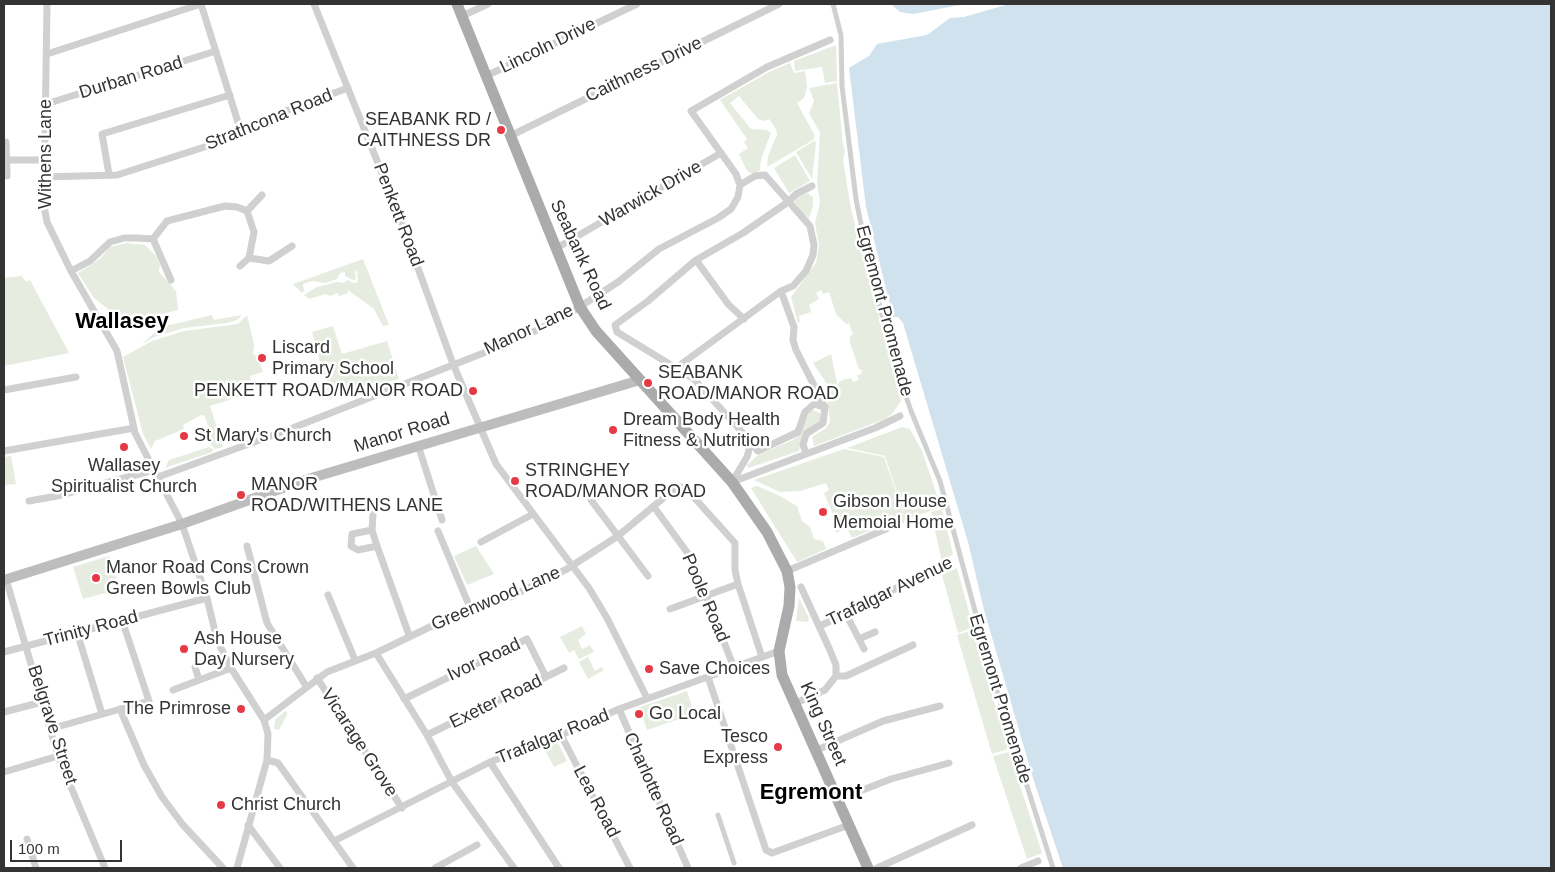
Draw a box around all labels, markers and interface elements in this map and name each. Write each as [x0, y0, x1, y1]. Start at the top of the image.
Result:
street label: Lincoln Drive [497, 13, 599, 79]
street label: Caithness Drive [582, 32, 706, 108]
street label: Durban Road [77, 52, 185, 104]
street label: Strathcona Road [202, 85, 336, 155]
street label: Withens Lane [35, 99, 57, 209]
place label: SEABANK RD / CAITHNESS DR [357, 109, 491, 152]
marker: SEABANK RD / CAITHNESS DR [495, 124, 507, 136]
street label: Warwick Drive [596, 156, 706, 232]
street label: Penkett Road [368, 160, 428, 270]
street label: Seabank Road [545, 196, 615, 314]
street label: Egremont Promenade [851, 223, 917, 399]
street label: Manor Lane [481, 300, 577, 360]
district label: Wallasey [75, 309, 169, 335]
place label: Liscard Primary School [272, 337, 394, 379]
marker: Liscard Primary School [256, 352, 268, 364]
place label: SEABANK ROAD/MANOR ROAD [658, 362, 839, 404]
marker: SEABANK ROAD/MANOR ROAD [642, 377, 654, 389]
place label: PENKETT ROAD/MANOR ROAD [194, 380, 463, 402]
marker: PENKETT ROAD/MANOR ROAD [467, 385, 479, 397]
street label: Manor Road [351, 408, 453, 458]
place label: Dream Body Health Fitness & Nutrition [623, 409, 780, 452]
marker: Dream Body Health Fitness & Nutrition [607, 424, 619, 436]
place label: St Mary's Church [194, 425, 331, 447]
marker: St Mary's Church [178, 430, 190, 442]
marker: Wallasey Spiritualist Church [118, 441, 130, 453]
place label: Wallasey Spiritualist Church [51, 455, 197, 498]
place label: STRINGHEY ROAD/MANOR ROAD [525, 460, 706, 502]
place label: MANOR ROAD/WITHENS LANE [251, 474, 443, 516]
marker: STRINGHEY ROAD/MANOR ROAD [509, 475, 521, 487]
marker: MANOR ROAD/WITHENS LANE [235, 489, 247, 501]
place label: Gibson House Memoial Home [833, 491, 954, 534]
marker: Gibson House Memoial Home [817, 506, 829, 518]
street label: Poole Road [677, 550, 733, 646]
street label: Trafalgar Avenue [824, 552, 956, 632]
place label: Manor Road Cons Crown Green Bowls Club [106, 557, 309, 600]
street label: Greenwood Lane [428, 562, 564, 636]
marker: Manor Road Cons Crown Green Bowls Club [90, 572, 102, 584]
street label: Trinity Road [42, 606, 140, 652]
street label: Egremont Promenade [964, 612, 1036, 786]
place label: Ash House Day Nursery [194, 628, 294, 670]
street label: Ivor Road [444, 634, 524, 686]
marker: Ash House Day Nursery [178, 643, 190, 655]
place label: Save Choices [659, 658, 770, 680]
street label: Belgrave Street [23, 663, 81, 787]
marker: Save Choices [643, 663, 655, 675]
street label: Exeter Road [446, 670, 546, 734]
street label: King Street [795, 679, 851, 769]
street label: Vicarage Grove [316, 685, 402, 801]
place label: The Primrose [123, 698, 231, 720]
marker: The Primrose [235, 703, 247, 715]
place label: Go Local [649, 703, 721, 725]
street label: Trafalgar Road [494, 705, 612, 769]
marker: Go Local [633, 708, 645, 720]
place label: Tesco Express [703, 726, 768, 769]
street label: Charlotte Road [619, 729, 687, 849]
marker: Tesco Express [772, 741, 784, 753]
street label: Lea Road [568, 762, 624, 842]
district label: Egremont [760, 780, 862, 806]
place label: Christ Church [231, 794, 341, 816]
marker: Christ Church [215, 799, 227, 811]
scale bar [12, 830, 125, 862]
text: 100 m [18, 840, 60, 857]

